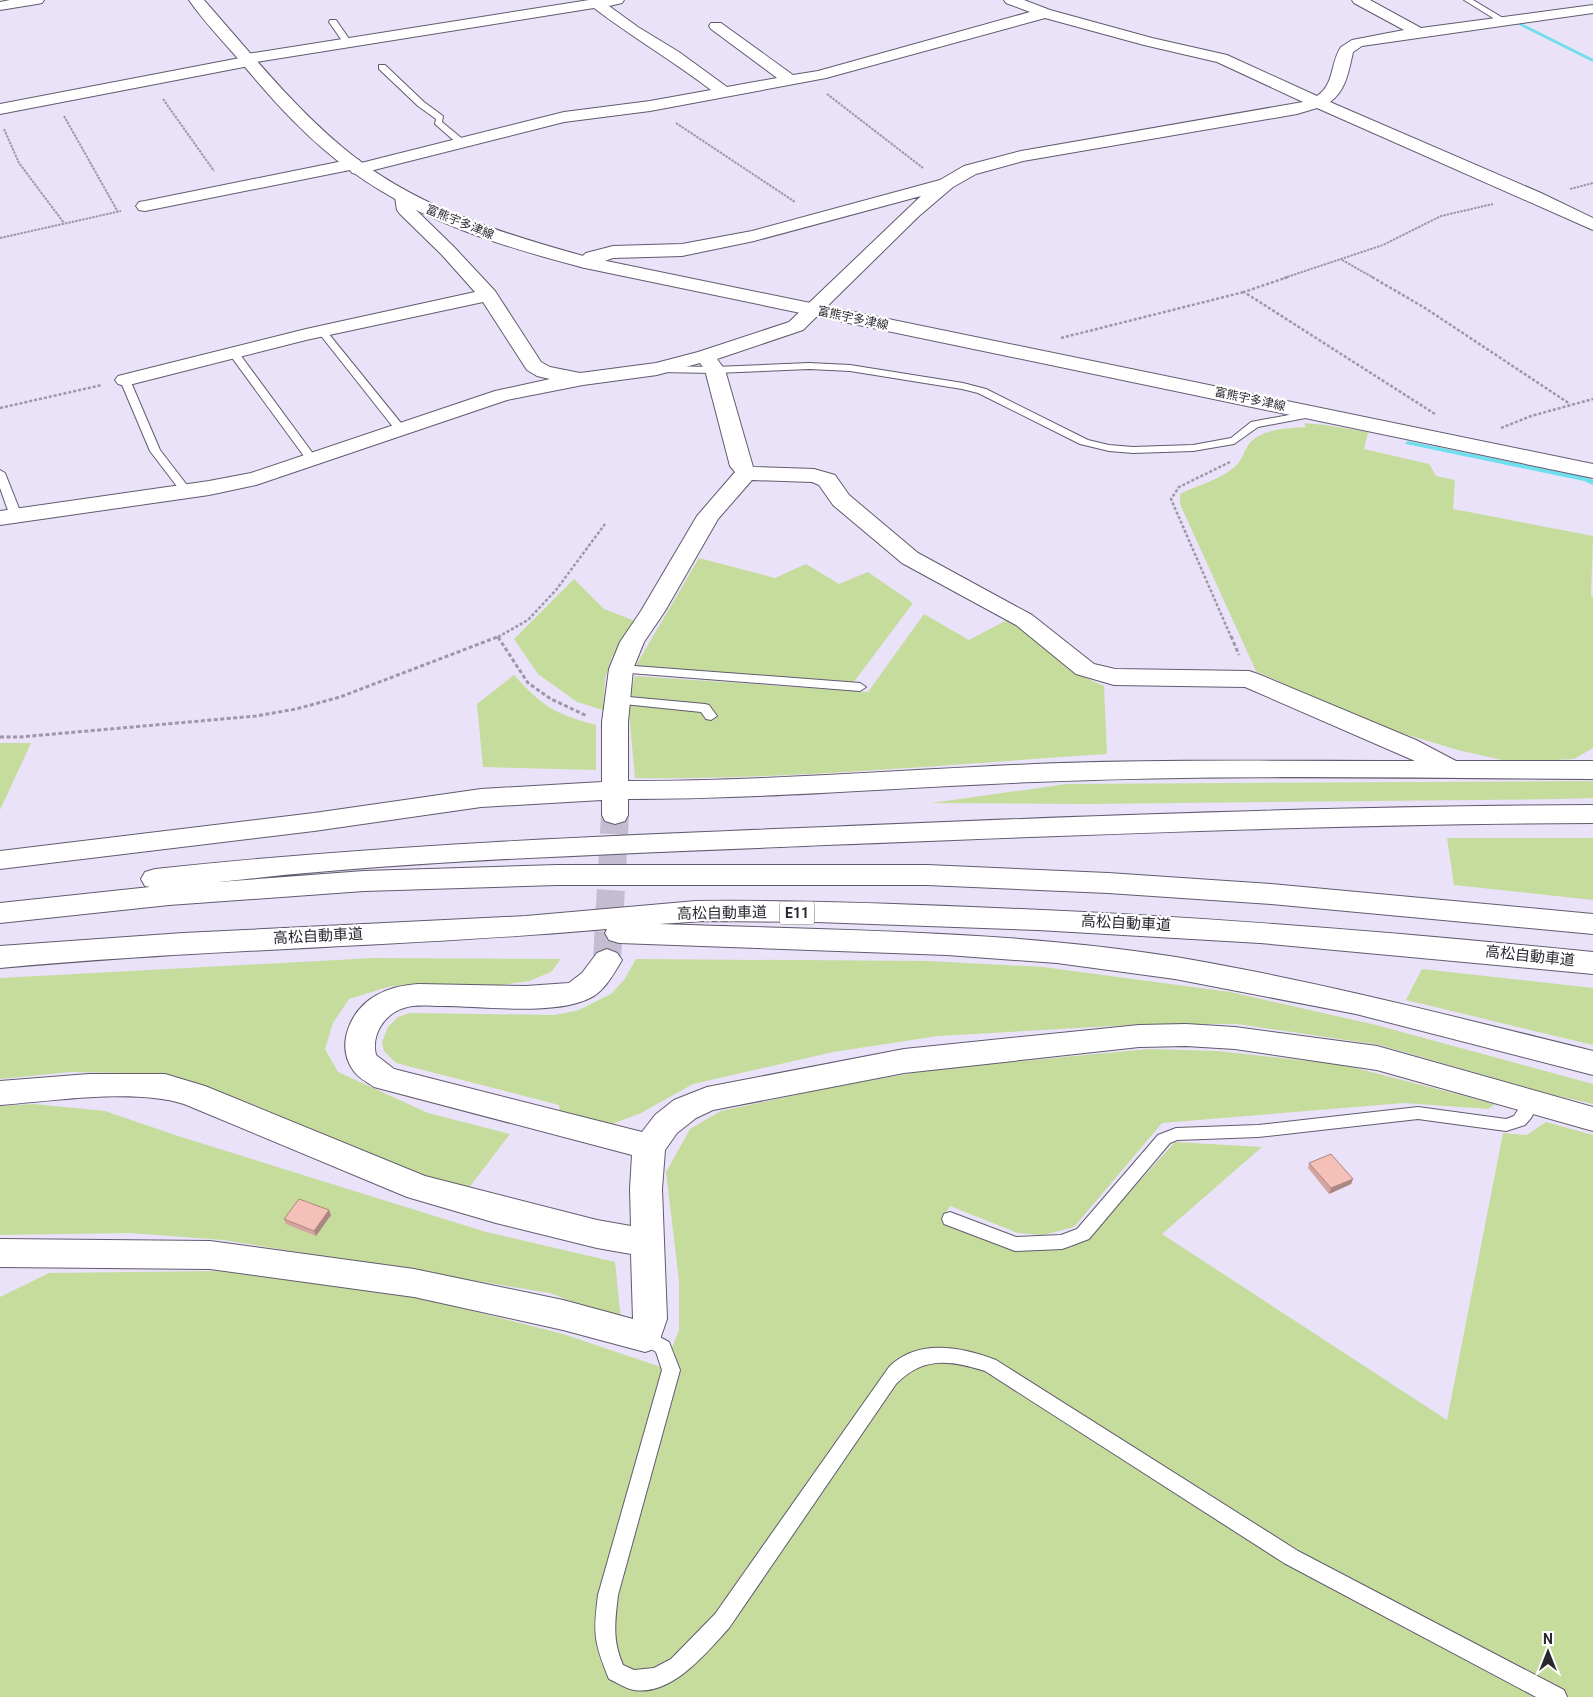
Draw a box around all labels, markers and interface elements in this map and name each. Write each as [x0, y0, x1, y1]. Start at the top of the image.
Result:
street label: 富熊宇多津線 [424, 202, 496, 242]
street label: 富熊宇多津線 [816, 304, 890, 332]
street label: 富熊宇多津線 [1213, 385, 1287, 413]
road number: E11 [780, 901, 814, 924]
street label: 高松自動車道 [677, 903, 767, 923]
street label: 高松自動車道 [1081, 912, 1171, 934]
street label: 高松自動車道 [273, 925, 363, 947]
street label: 高松自動車道 [1484, 942, 1576, 970]
north arrow [1523, 1627, 1573, 1677]
text: N [1543, 1631, 1553, 1647]

